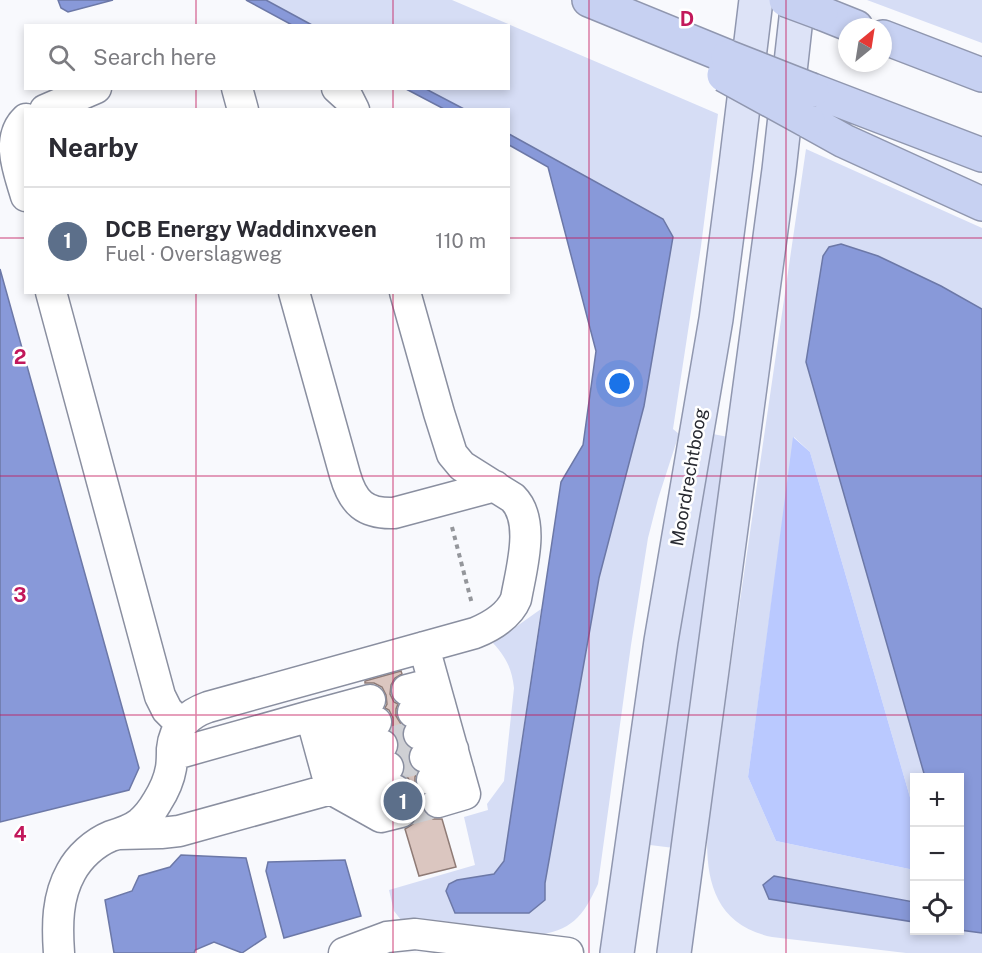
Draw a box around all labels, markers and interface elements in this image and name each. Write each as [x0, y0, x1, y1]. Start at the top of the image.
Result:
text: D [680, 7, 694, 31]
north arrow [838, 18, 892, 72]
search box [24, 24, 510, 90]
icon: search [45, 41, 78, 74]
text: Search here [93, 44, 217, 70]
text: Nearby [48, 132, 138, 163]
text: DCB Energy Waddinxveen [105, 216, 377, 242]
text: 1 [63, 229, 72, 253]
text: 110 m [435, 229, 486, 253]
text: Fuel · Overslagweg [105, 242, 282, 266]
text: 2 [14, 345, 26, 369]
your location [605, 369, 634, 398]
street label: Moordrechtboog [666, 406, 711, 548]
text: 3 [13, 583, 27, 607]
map controls [910, 773, 964, 935]
button: + [910, 773, 964, 827]
pin: 1 [384, 778, 422, 824]
text: 4 [13, 822, 27, 846]
button: − [910, 827, 964, 881]
button: locate [910, 881, 964, 935]

